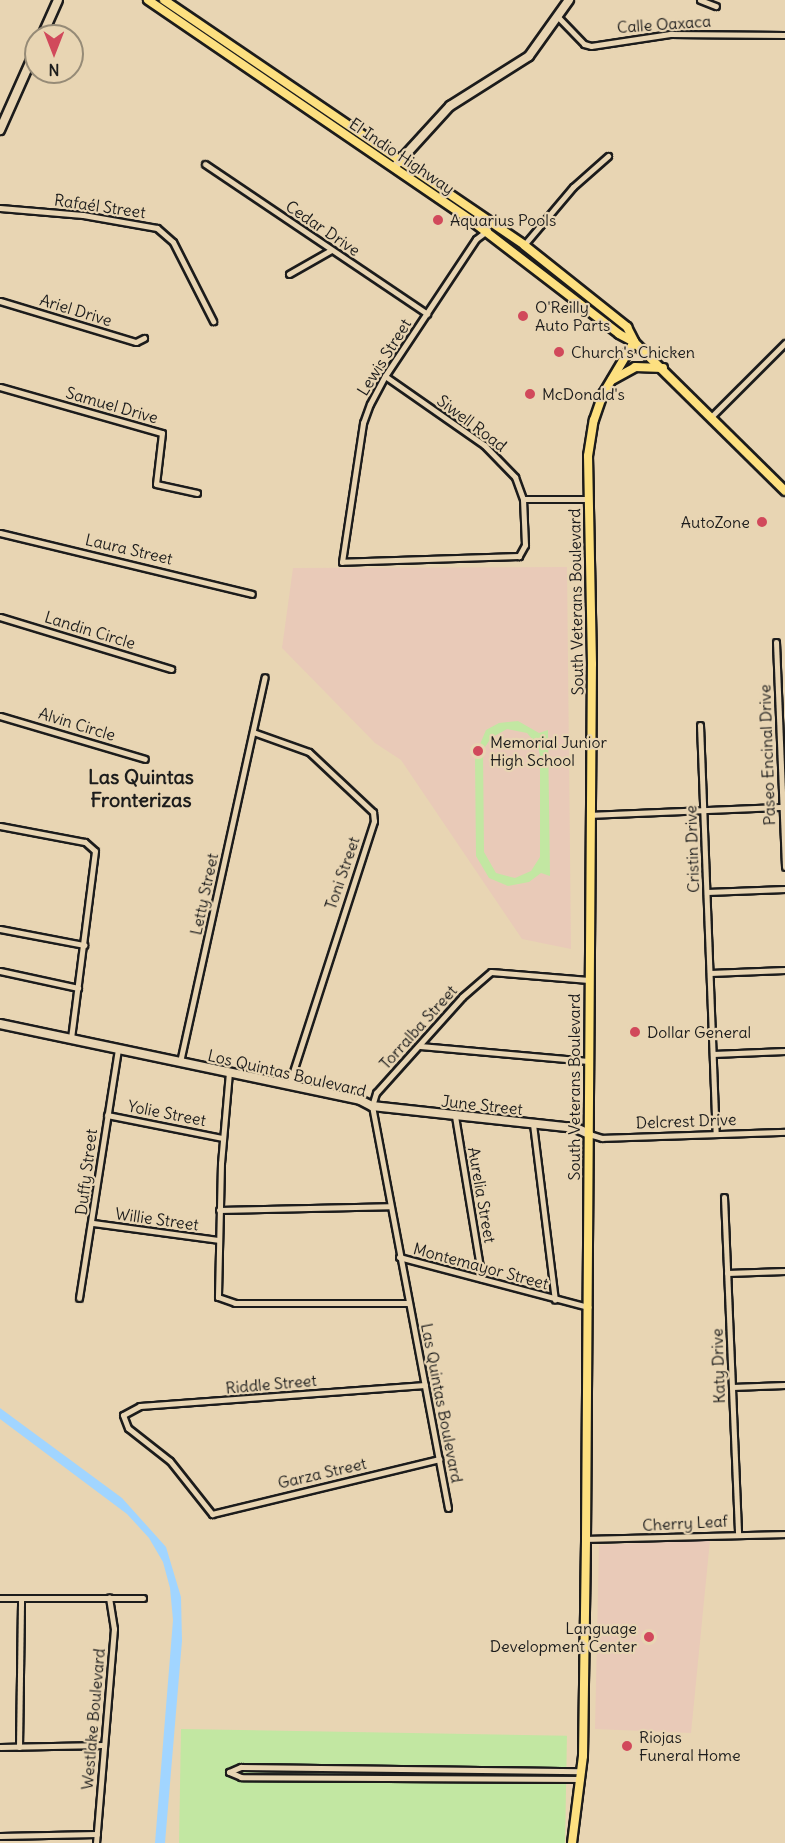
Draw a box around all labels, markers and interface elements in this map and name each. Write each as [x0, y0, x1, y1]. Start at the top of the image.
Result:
street label: Calle Oaxaca [616, 11, 712, 37]
north arrow [24, 24, 84, 84]
text: N [48, 60, 60, 80]
street label: El Indio Highway [346, 114, 458, 198]
street label: Rafaél Street [53, 190, 147, 222]
street label: Cedar Drive [282, 196, 364, 260]
place label: Aquarius Pools [450, 210, 556, 230]
marker: Aquarius Pools [431, 213, 445, 227]
street label: Ariel Drive [38, 290, 114, 330]
place label: O'Reilly Auto Parts [535, 297, 610, 335]
marker: O'Reilly Auto Parts [516, 309, 530, 323]
street label: Lewis Street [353, 315, 415, 399]
place label: Church's Chicken [571, 342, 695, 362]
marker: Church's Chicken [552, 345, 566, 359]
street label: Samuel Drive [64, 383, 160, 427]
place label: McDonald's [542, 384, 625, 404]
marker: McDonald's [523, 387, 537, 401]
street label: Siwell Road [433, 391, 511, 455]
street label: South Veterans Boulevard [565, 508, 587, 696]
place label: AutoZone [681, 512, 750, 532]
marker: AutoZone [755, 515, 769, 529]
street label: Laura Street [83, 530, 175, 568]
street label: Landin Circle [42, 607, 138, 653]
street label: Paseo Encinal Drive [755, 684, 779, 826]
street label: Alvin Circle [36, 703, 118, 745]
place label: Memorial Junior High School [490, 732, 607, 770]
marker: Memorial Junior High School [471, 744, 485, 758]
district label: Las Quintas Fronterizas [88, 764, 194, 811]
street label: Cristin Drive [681, 805, 703, 893]
street label: Toni Street [321, 834, 363, 912]
street label: Letty Street [186, 851, 222, 937]
street label: Torralba Street [375, 981, 461, 1073]
street label: South Veterans Boulevard [564, 994, 584, 1180]
place label: Dollar General [647, 1022, 751, 1042]
marker: Dollar General [628, 1025, 642, 1039]
street label: Los Quintas Boulevard [206, 1045, 368, 1101]
street label: June Street [440, 1091, 524, 1119]
street label: Yolie Street [126, 1096, 208, 1130]
street label: Delcrest Drive [635, 1110, 737, 1132]
street label: Duffy Street [71, 1128, 101, 1216]
street label: Aurelia Street [464, 1146, 500, 1244]
street label: Willie Street [114, 1204, 200, 1234]
street label: Montemayor Street [411, 1239, 551, 1293]
street label: Las Quintas Boulevard [417, 1322, 467, 1484]
street label: Katy Drive [707, 1328, 729, 1404]
street label: Riddle Street [225, 1370, 317, 1398]
street label: Garza Street [276, 1453, 368, 1493]
street label: Cherry Leaf [642, 1511, 728, 1535]
place label: Language Development Center [490, 1618, 637, 1656]
marker: Language Development Center [642, 1630, 656, 1644]
street label: Westlake Boulevard [77, 1647, 109, 1791]
place label: Riojas Funeral Home [639, 1727, 741, 1765]
marker: Riojas Funeral Home [620, 1739, 634, 1753]

